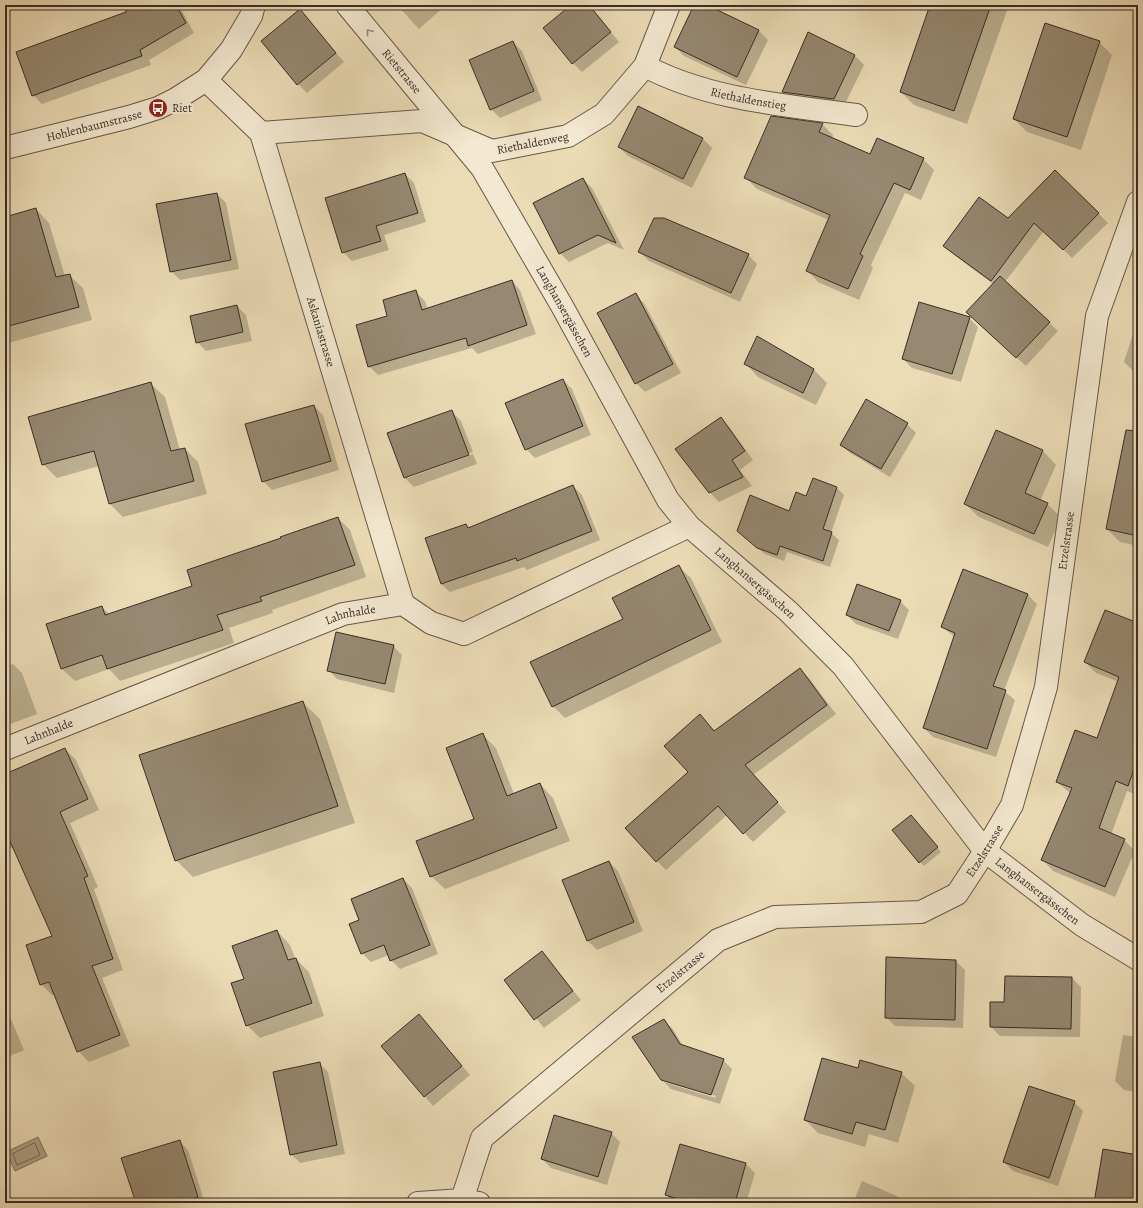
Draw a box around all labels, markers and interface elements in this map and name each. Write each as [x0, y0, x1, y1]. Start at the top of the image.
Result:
one-way arrow [367, 29, 374, 36]
street label: Rietstrasse [379, 45, 425, 97]
street label: Riethaldenstieg [709, 83, 787, 114]
bus stop icon: Riet [147, 97, 169, 119]
place label: Riet [172, 100, 192, 116]
street label: Hohlenbaumstrasse [45, 105, 144, 145]
street label: Riethaldenweg [495, 128, 570, 158]
street label: Langhansergässchen [532, 263, 597, 360]
street label: Askaniastrasse [302, 294, 339, 369]
street label: Etzelstrasse [1054, 511, 1078, 571]
street label: Langhansergässchen [711, 544, 800, 623]
street label: Lahnhalde [323, 601, 377, 628]
street label: Lahnhalde [22, 715, 76, 749]
street label: Etzelstrasse [962, 822, 1007, 880]
street label: Langhansergässchen [992, 854, 1083, 929]
street label: Etzelstrasse [653, 947, 708, 997]

